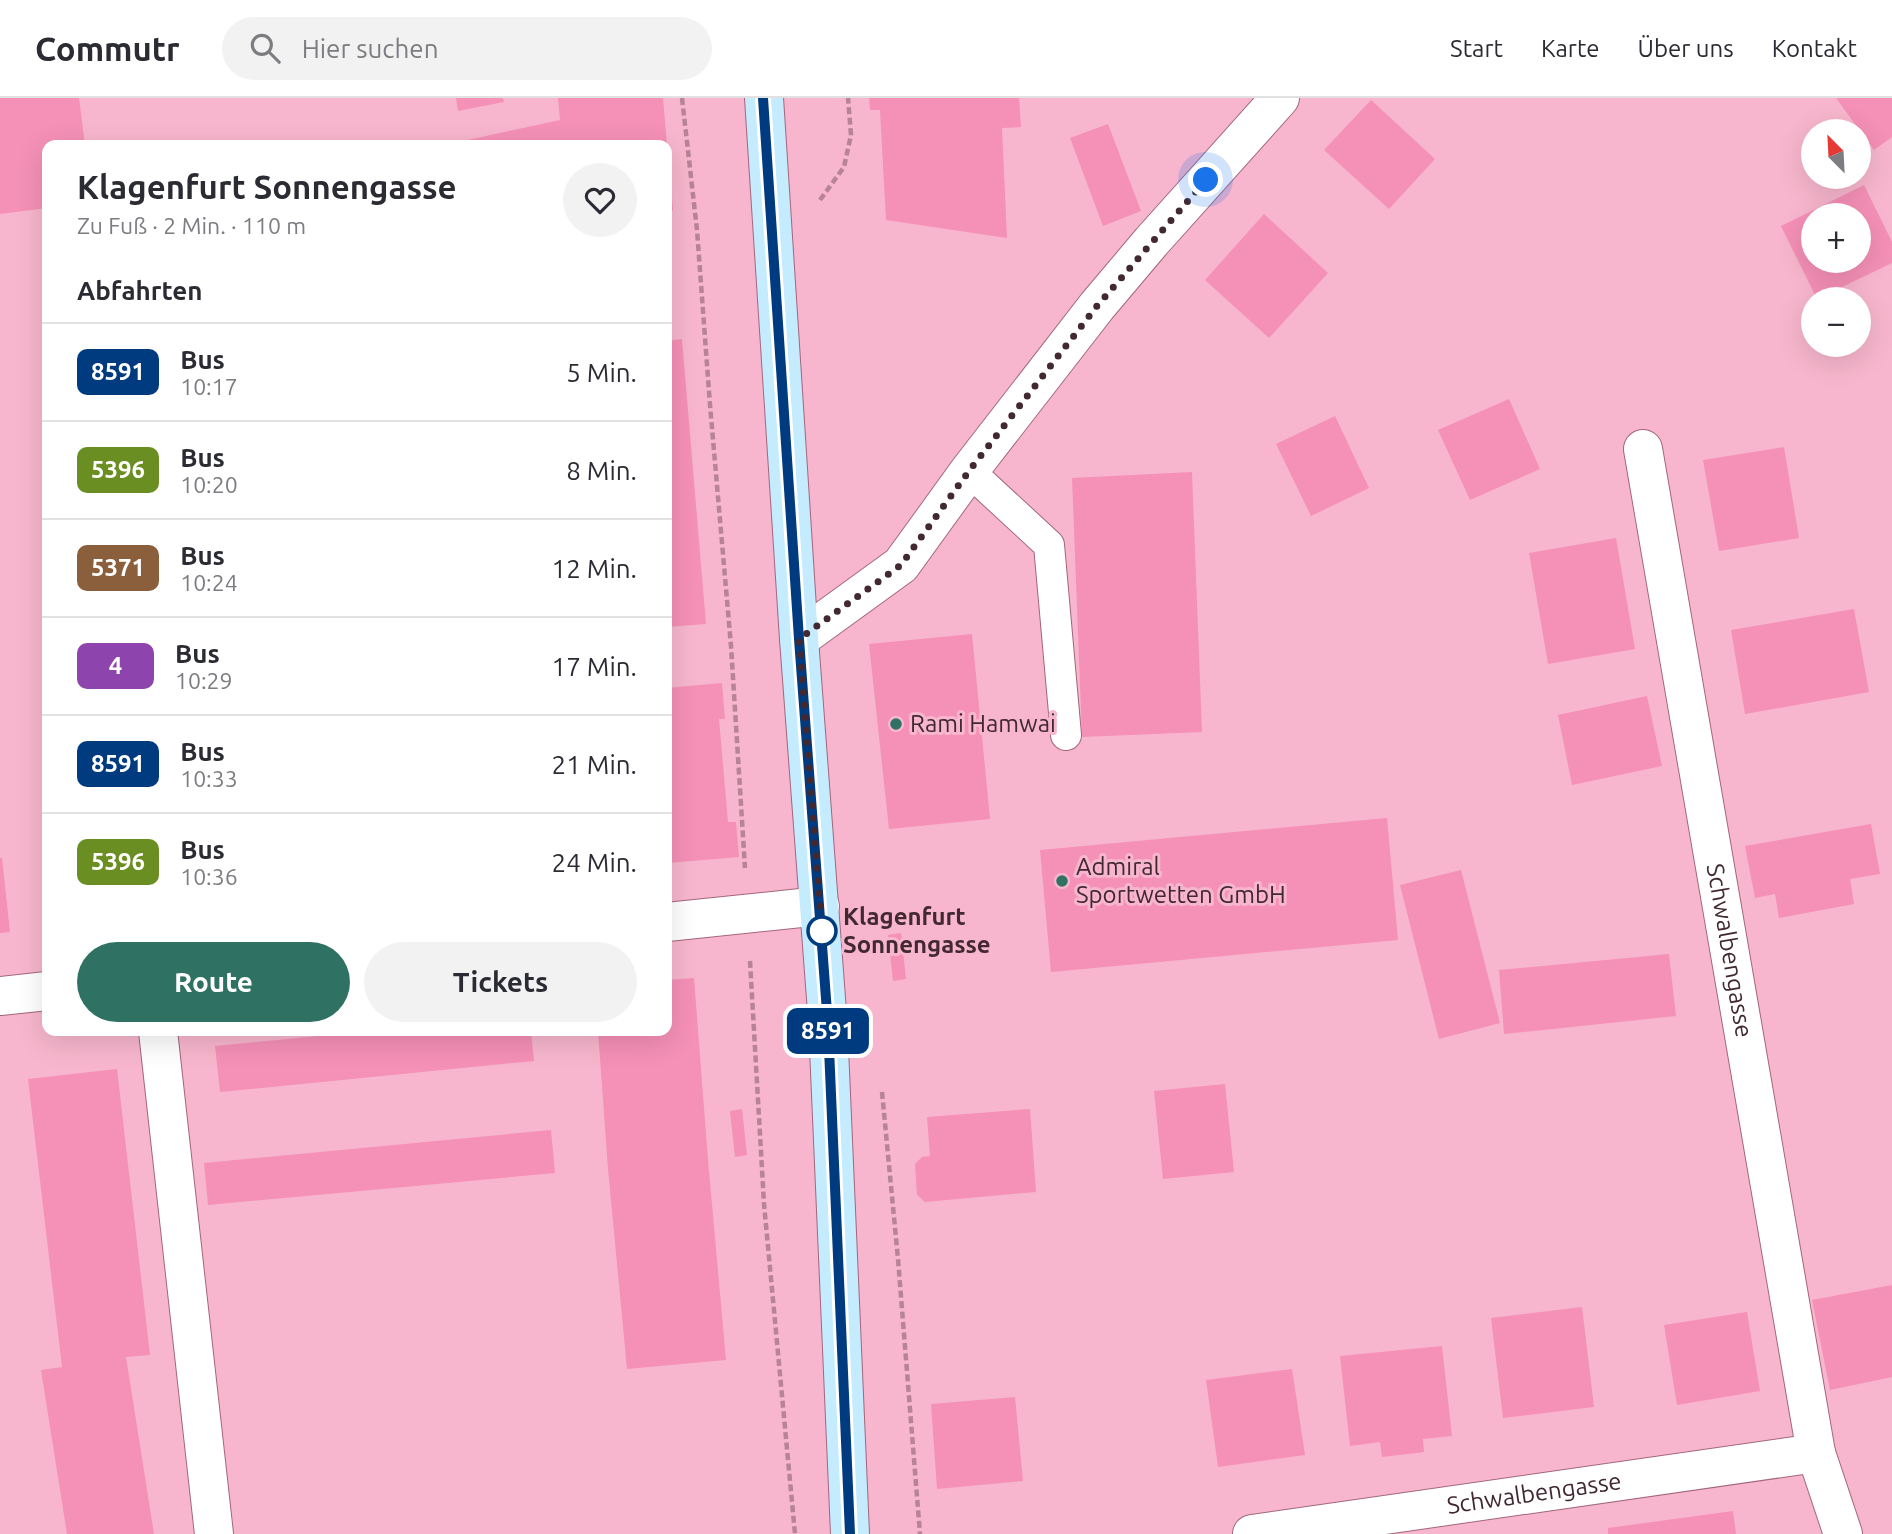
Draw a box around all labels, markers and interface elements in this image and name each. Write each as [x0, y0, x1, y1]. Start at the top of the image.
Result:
search box [222, 17, 712, 80]
icon: search [246, 29, 284, 67]
text: Commutr [35, 30, 180, 67]
text: Hier suchen [302, 34, 439, 63]
text: Start [1450, 35, 1503, 62]
text: Karte [1541, 35, 1600, 62]
text: Über uns [1638, 35, 1734, 62]
text: Kontakt [1772, 35, 1857, 62]
north arrow [1801, 119, 1871, 189]
map controls [1801, 119, 1871, 357]
your location [1188, 162, 1223, 197]
button: heart [563, 163, 637, 237]
text: Klagenfurt Sonnengasse [77, 168, 457, 205]
button: + [1801, 203, 1871, 273]
text: Zu Fuß · 2 Min. · 110 m [77, 213, 306, 238]
text: Abfahrten [77, 276, 202, 305]
button: − [1801, 287, 1871, 357]
text: Bus [180, 345, 225, 374]
text: 8591 [91, 358, 145, 385]
text: 5 Min. [566, 358, 637, 387]
text: 10:17 [180, 374, 238, 399]
text: Bus [180, 443, 225, 472]
text: 5396 [91, 456, 145, 483]
text: 8 Min. [566, 456, 637, 485]
text: 10:20 [180, 472, 238, 497]
text: Bus [180, 541, 225, 570]
text: 5371 [91, 554, 145, 581]
text: 12 Min. [552, 554, 637, 583]
text: 10:24 [180, 570, 238, 595]
text: Bus [175, 639, 220, 668]
text: 4 [109, 652, 122, 679]
text: 17 Min. [552, 652, 637, 681]
text: 10:29 [175, 668, 233, 693]
place label: Rami Hamwai [910, 710, 1056, 737]
marker: Rami Hamwai [888, 716, 904, 732]
text: Bus [180, 737, 225, 766]
text: 8591 [91, 750, 145, 777]
text: 21 Min. [552, 750, 637, 779]
text: 10:33 [180, 766, 238, 791]
text: Bus [180, 835, 225, 864]
text: 5396 [91, 848, 145, 875]
text: 24 Min. [552, 848, 637, 877]
place label: Admiral Sportwetten GmbH [1076, 853, 1286, 908]
street label: Schwalbengasse [1702, 862, 1758, 1040]
text: 10:36 [180, 864, 238, 889]
marker: Admiral Sportwetten GmbH [1054, 873, 1070, 889]
place label: Klagenfurt Sonnengasse [843, 903, 991, 958]
marker: Klagenfurt Sonnengasse [807, 916, 837, 946]
button: Route [77, 942, 350, 1022]
button: Tickets [364, 942, 637, 1022]
line badge: 8591 [779, 1008, 877, 1054]
text: 8591 [801, 1017, 855, 1044]
street label: Schwalbengasse [1445, 1467, 1623, 1519]

